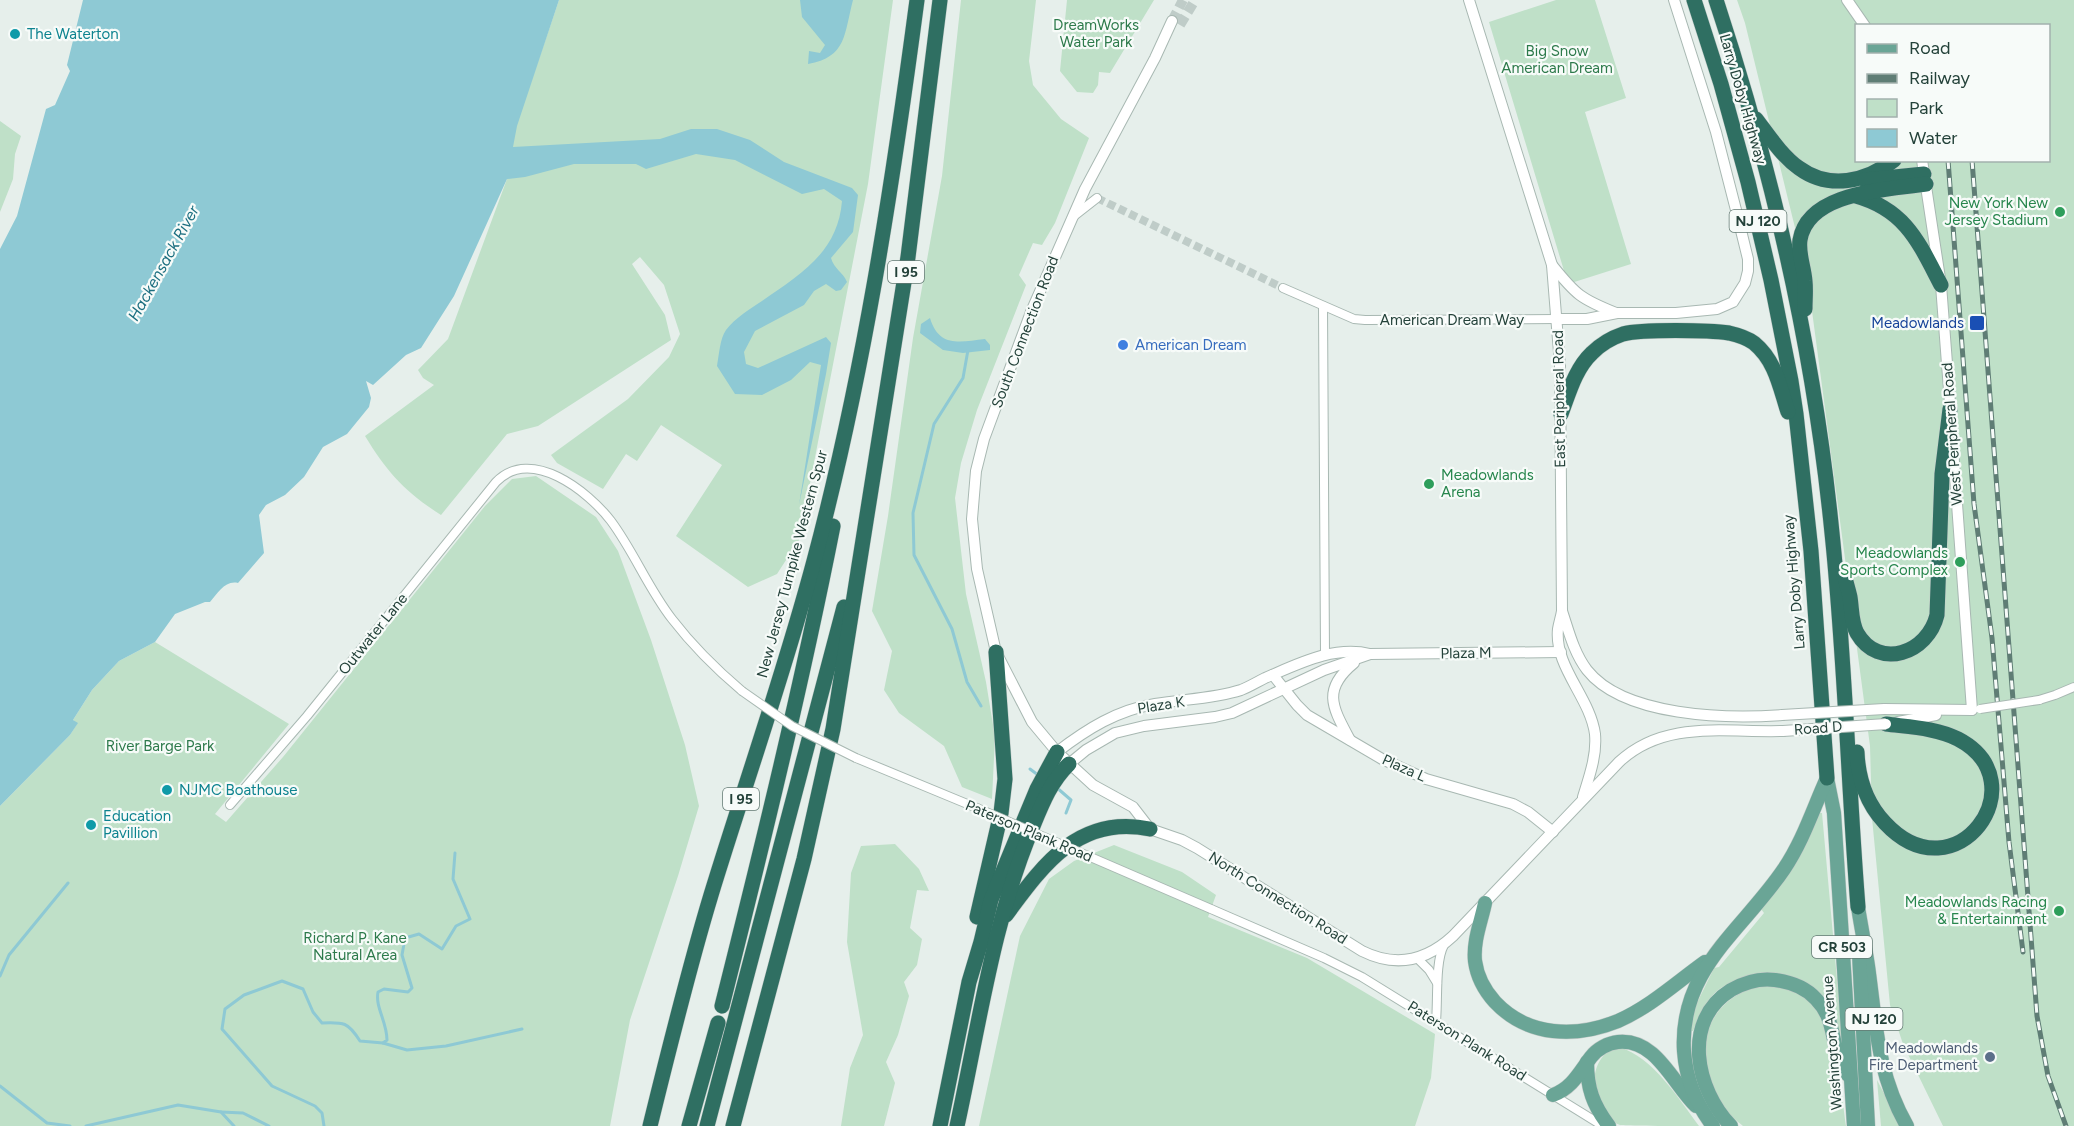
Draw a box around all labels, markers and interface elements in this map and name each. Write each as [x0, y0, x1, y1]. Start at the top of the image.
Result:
park label: DreamWorks Water Park [1053, 16, 1139, 51]
legend [1855, 24, 2050, 162]
place label: The Waterton [27, 25, 119, 43]
marker: The Waterton [8, 27, 22, 41]
street label: Larry Doby Highway [1716, 32, 1770, 167]
text: Road [1909, 37, 1950, 59]
park label: Big Snow American Dream [1501, 42, 1613, 77]
text: Railway [1909, 67, 1971, 89]
text: Park [1909, 97, 1944, 119]
text: Water [1909, 127, 1957, 149]
place label: New York New Jersey Stadium [1945, 194, 2048, 229]
water label: Hackensack River [124, 202, 203, 324]
marker: New York New Jersey Stadium [2053, 205, 2067, 219]
road number: NJ 120 [1730, 210, 1786, 232]
street label: South Connection Road [988, 254, 1062, 410]
road number: I 95 [888, 261, 924, 283]
street label: American Dream Way [1380, 311, 1524, 329]
place label: Meadowlands [1871, 314, 1964, 332]
marker: Meadowlands [1968, 314, 1986, 332]
street label: East Peripheral Road [1549, 330, 1569, 468]
place label: American Dream [1135, 336, 1247, 354]
marker: American Dream [1116, 338, 1130, 352]
street label: West Peripheral Road [1938, 362, 1966, 506]
street label: New Jersey Turnpike Western Spur [753, 448, 831, 680]
place label: Meadowlands Arena [1441, 466, 1534, 501]
marker: Meadowlands Arena [1422, 477, 1436, 491]
street label: Larry Doby Highway [1779, 514, 1809, 650]
place label: Meadowlands Sports Complex [1840, 544, 1948, 579]
marker: Meadowlands Sports Complex [1953, 555, 1967, 569]
street label: Outwater Lane [335, 590, 411, 678]
street label: Plaza M [1440, 644, 1492, 662]
street label: Plaza K [1136, 692, 1187, 718]
street label: Road D [1793, 717, 1843, 739]
park label: River Barge Park [106, 737, 215, 755]
street label: Plaza L [1379, 750, 1429, 786]
place label: NJMC Boathouse [179, 781, 297, 799]
marker: NJMC Boathouse [160, 783, 174, 797]
road number: I 95 [723, 788, 759, 810]
street label: Paterson Plank Road [963, 796, 1095, 866]
place label: Education Pavillion [103, 807, 171, 842]
marker: Education Pavillion [84, 818, 98, 832]
street label: North Connection Road [1205, 848, 1351, 948]
place label: Meadowlands Racing & Entertainment [1905, 893, 2047, 928]
marker: Meadowlands Racing & Entertainment [2052, 904, 2066, 918]
park label: Richard P. Kane Natural Area [303, 929, 407, 964]
road number: CR 503 [1812, 936, 1872, 958]
street label: Washington Avenue [1818, 975, 1846, 1111]
street label: Paterson Plank Road [1404, 997, 1530, 1085]
road number: NJ 120 [1846, 1008, 1902, 1030]
place label: Meadowlands Fire Department [1869, 1039, 1978, 1074]
marker: Meadowlands Fire Department [1983, 1050, 1997, 1064]

